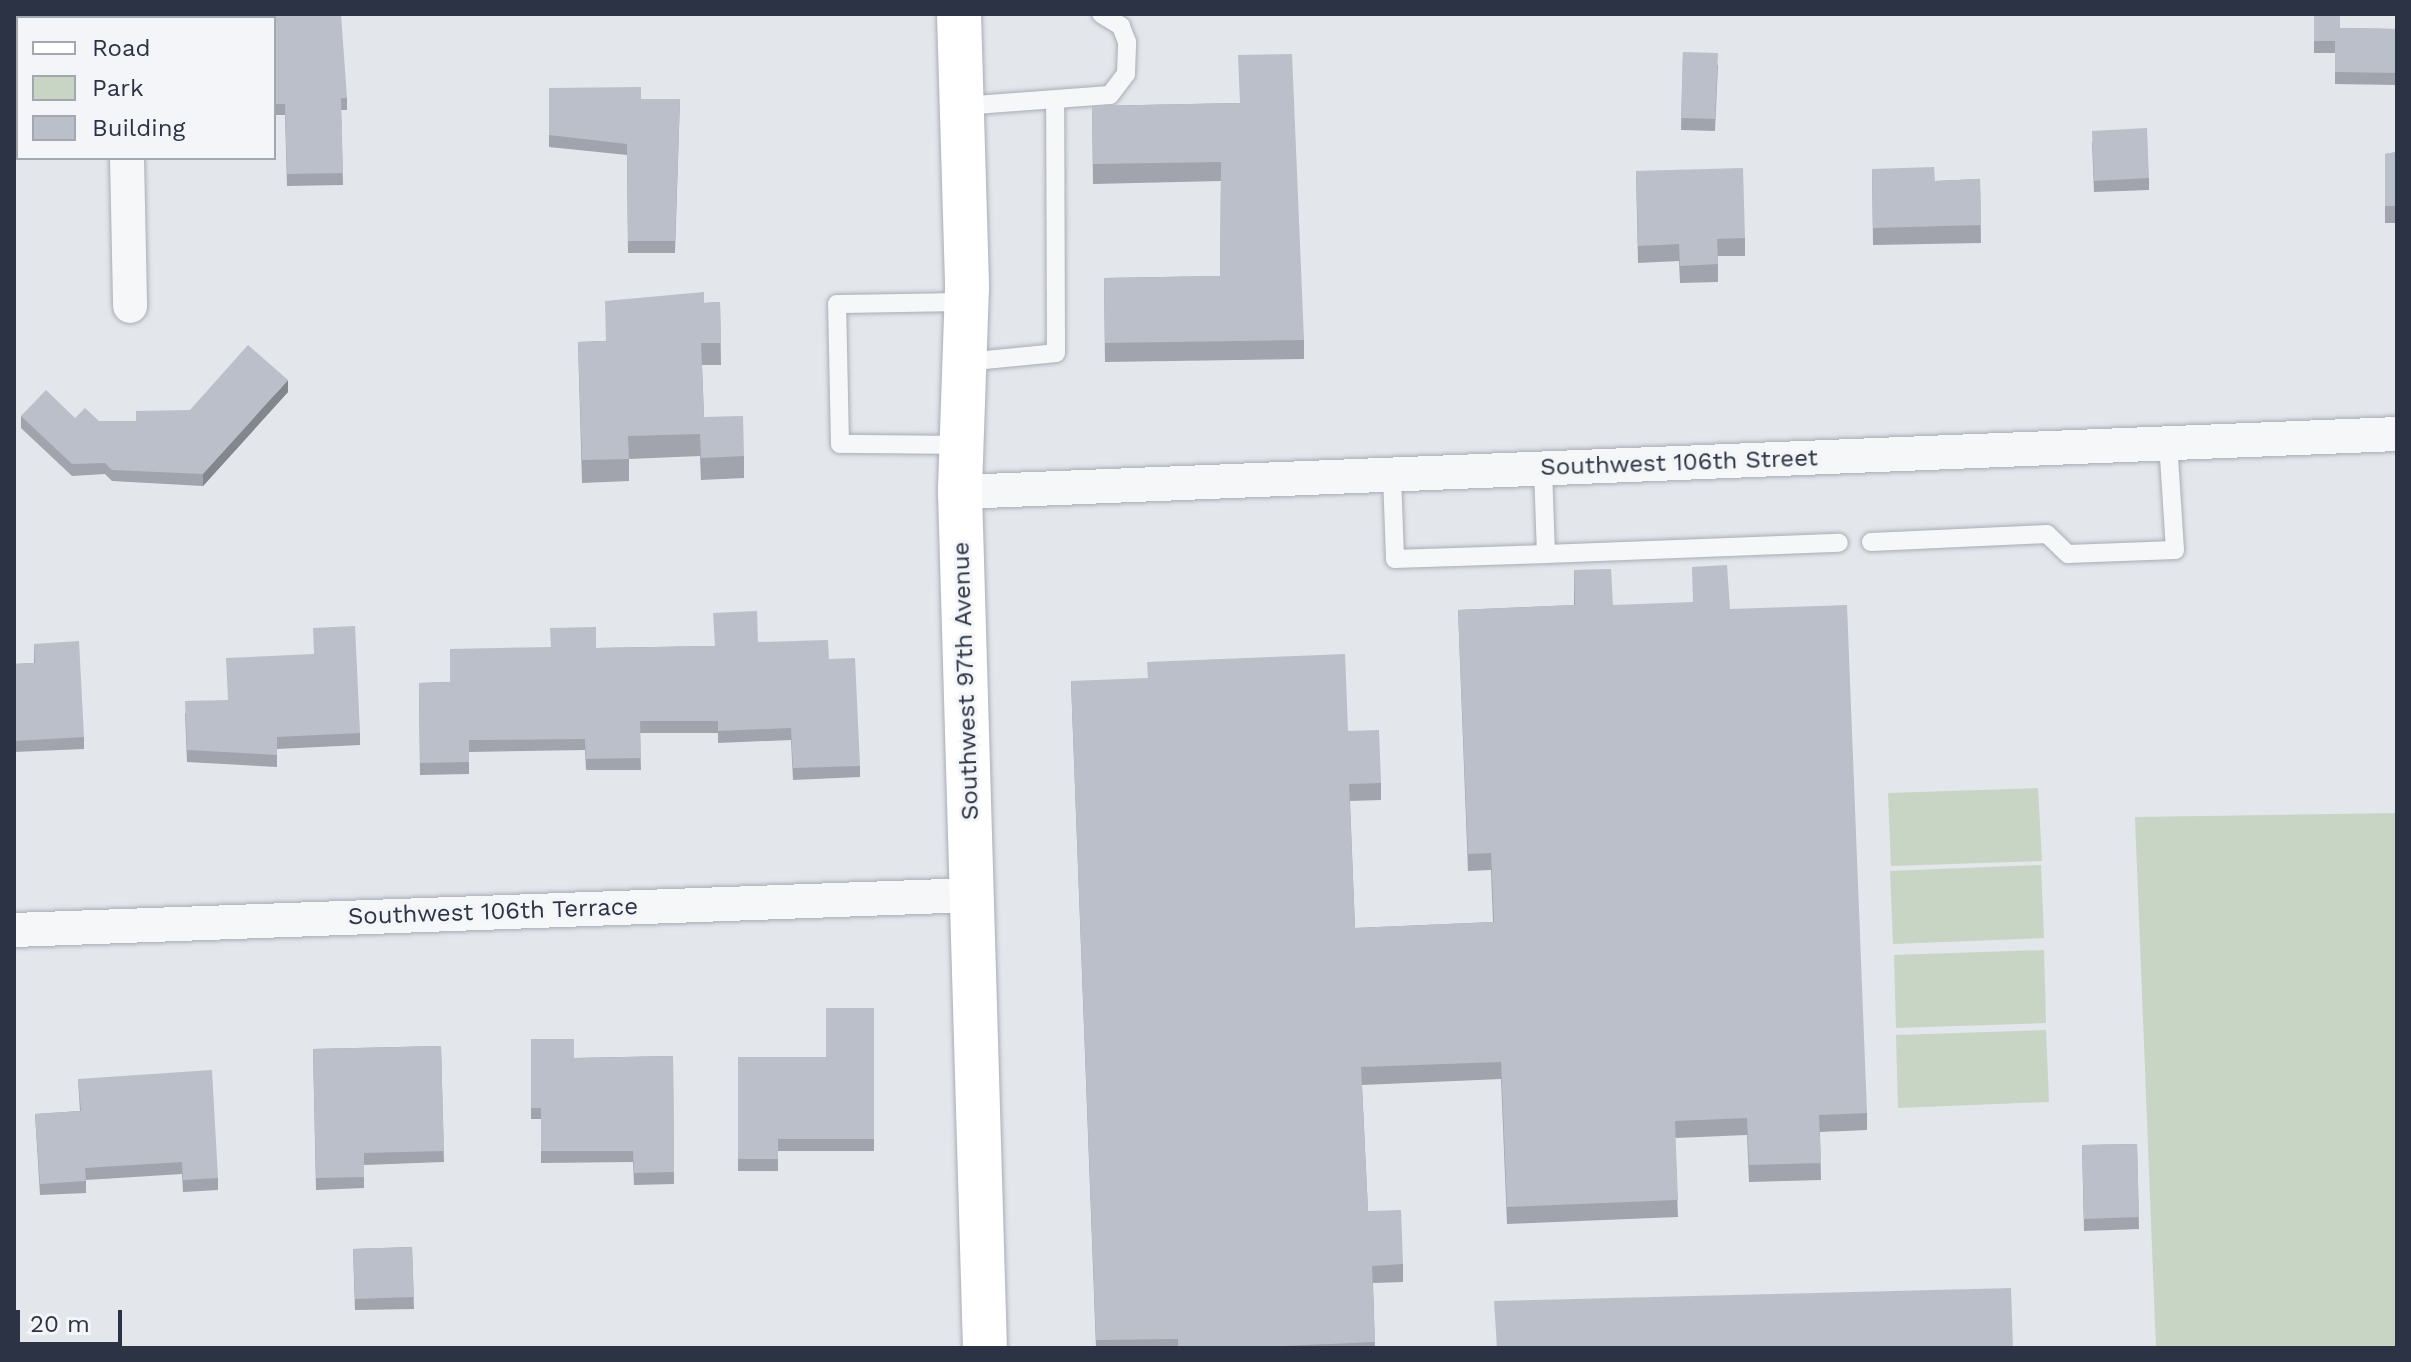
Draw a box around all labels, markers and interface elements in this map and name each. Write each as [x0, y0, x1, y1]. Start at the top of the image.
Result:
legend [16, 16, 276, 160]
text: Road [92, 34, 151, 62]
text: Park [92, 74, 144, 102]
text: Building [92, 114, 185, 142]
street label: Southwest 106th Street [1540, 444, 1818, 482]
street label: Southwest 97th Avenue [947, 541, 985, 821]
street label: Southwest 106th Terrace [347, 893, 639, 931]
scale bar [20, 1294, 126, 1344]
text: 20 m [30, 1310, 90, 1338]

